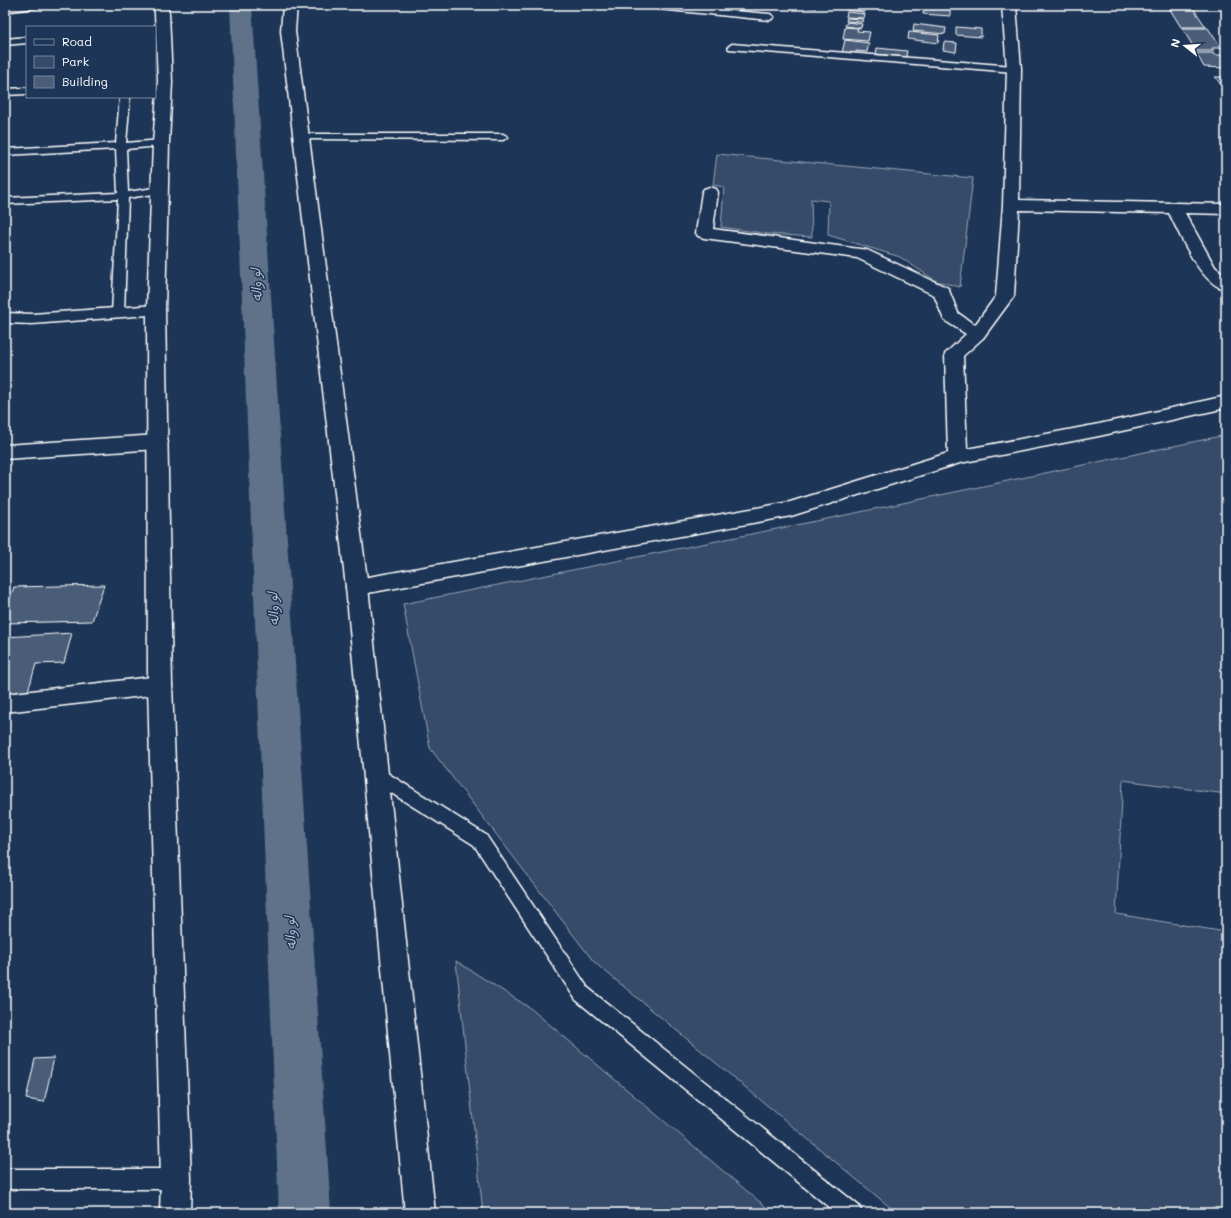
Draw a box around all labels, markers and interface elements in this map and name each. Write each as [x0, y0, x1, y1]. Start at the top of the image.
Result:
legend [26, 26, 156, 98]
north arrow [1165, 26, 1205, 66]
text: Road [62, 33, 92, 49]
text: N [1167, 37, 1183, 49]
text: Park [62, 53, 89, 69]
text: Building [62, 73, 108, 89]
water label: لو واله [246, 265, 266, 302]
water label: لو واله [263, 589, 283, 626]
water label: لو واله [280, 913, 300, 950]

